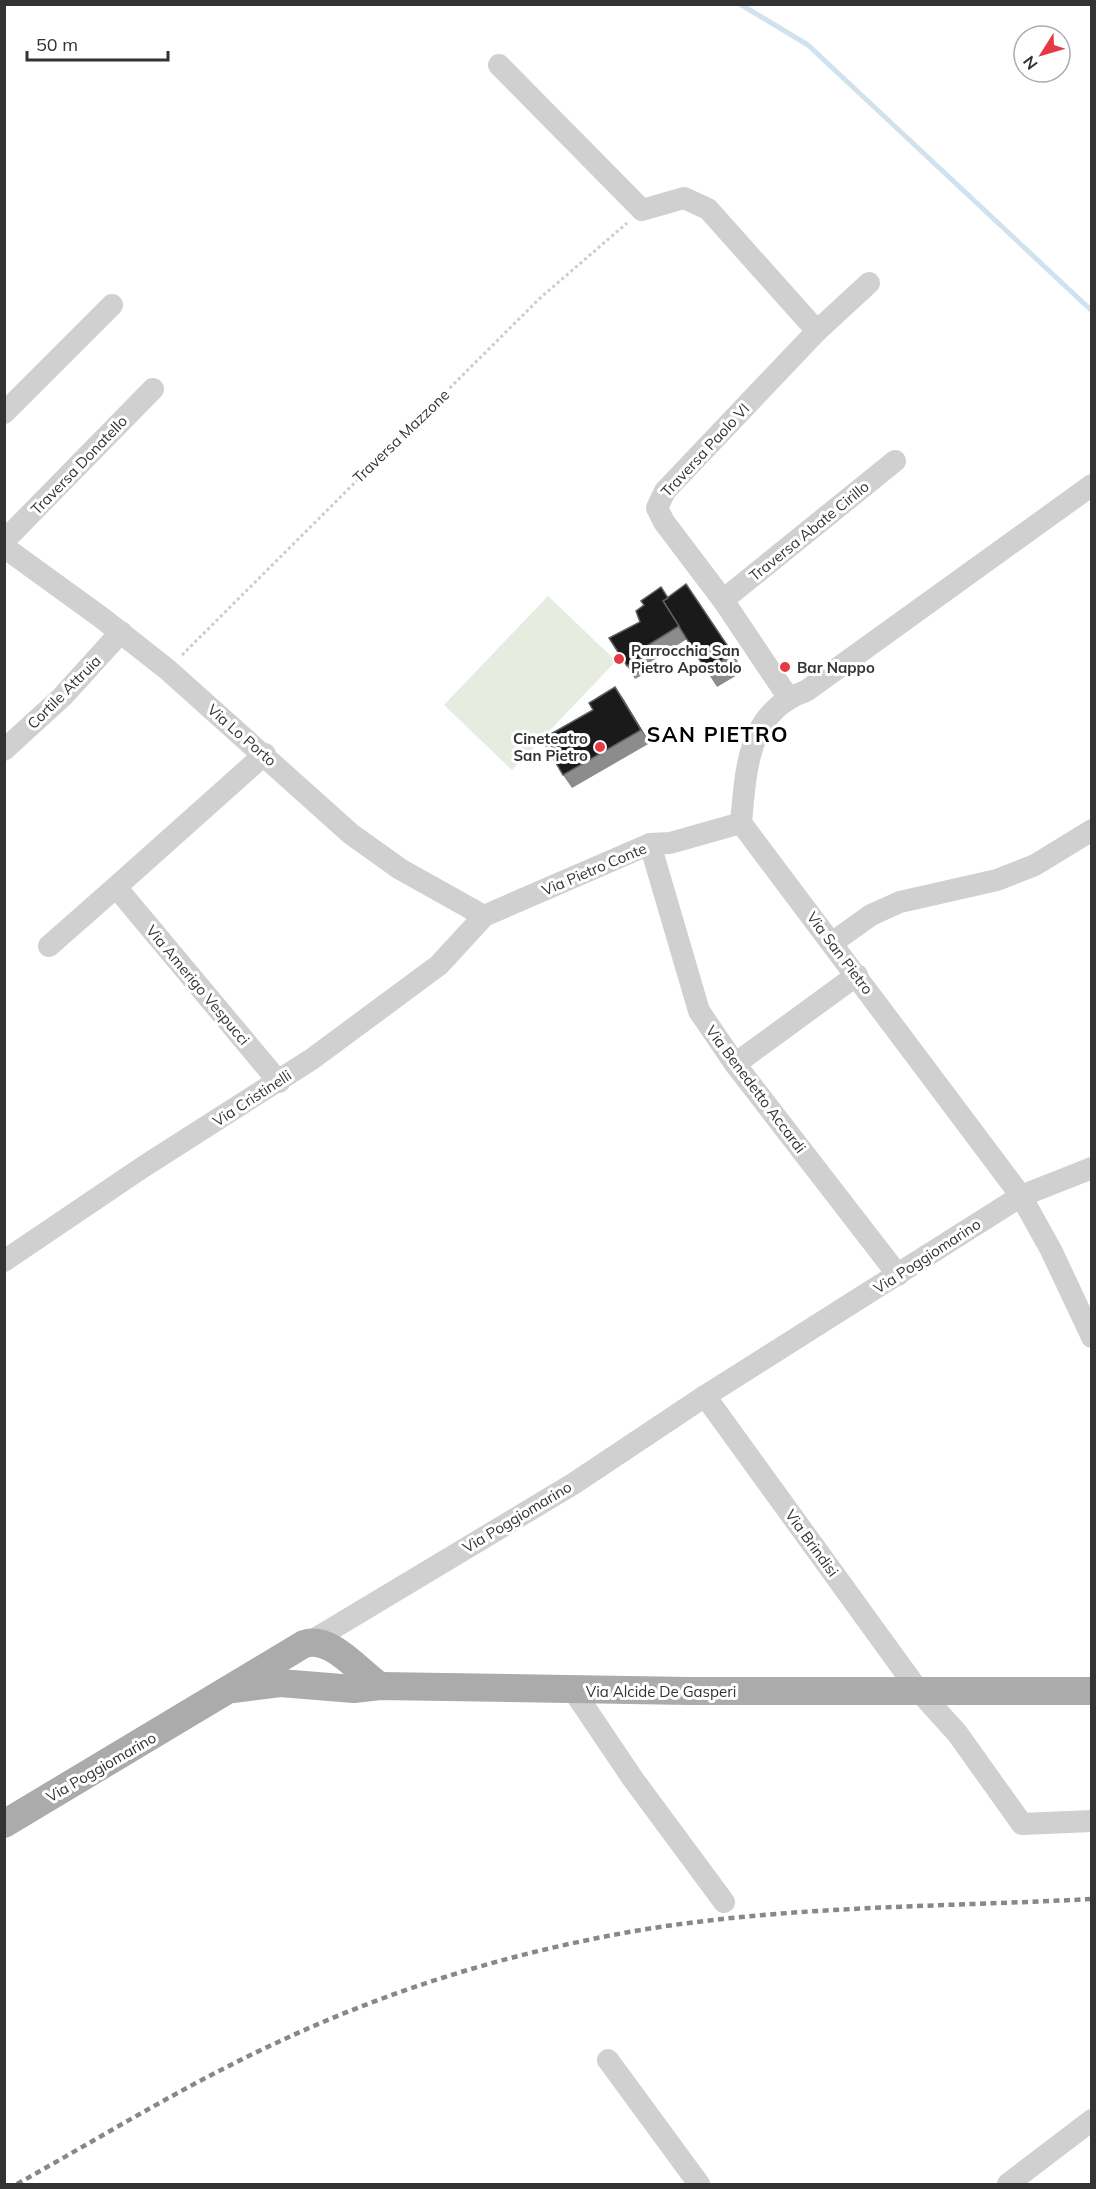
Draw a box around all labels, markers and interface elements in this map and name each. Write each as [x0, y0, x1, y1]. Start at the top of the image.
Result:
scale bar [27, 24, 168, 62]
north arrow [1012, 24, 1072, 84]
text: 50 m [36, 33, 78, 56]
text: N [1018, 52, 1042, 74]
street label: Traversa Mazzone [349, 385, 453, 487]
street label: Traversa Paolo VI [657, 399, 753, 501]
street label: Traversa Donatello [27, 411, 131, 519]
street label: Traversa Abate Cirillo [745, 477, 873, 585]
place label: Parrocchia San Pietro Apostolo [631, 641, 742, 677]
street label: Cortile Attruia [23, 651, 105, 733]
marker: Parrocchia San Pietro Apostolo [612, 652, 626, 666]
place label: Bar Nappo [797, 658, 875, 677]
marker: Bar Nappo [778, 660, 792, 674]
street label: Via Lo Porto [204, 700, 280, 770]
district label: SAN PIETRO [647, 721, 789, 747]
place label: Cineteatro San Pietro [513, 729, 588, 765]
marker: Cineteatro San Pietro [593, 740, 607, 754]
street label: Via Pietro Conte [539, 838, 649, 900]
street label: Via San Pietro [803, 908, 877, 998]
street label: Via Amerigo Vespucci [142, 921, 254, 1049]
street label: Via Benedetto Accardi [702, 1022, 810, 1156]
street label: Via Cristinelli [209, 1066, 295, 1130]
street label: Via Poggiomarino [870, 1214, 984, 1298]
street label: Via Poggiomarino [459, 1477, 575, 1557]
street label: Via Brindisi [781, 1506, 843, 1580]
street label: Via Alcide De Gasperi [586, 1682, 736, 1701]
street label: Via Poggiomarino [43, 1728, 159, 1806]

